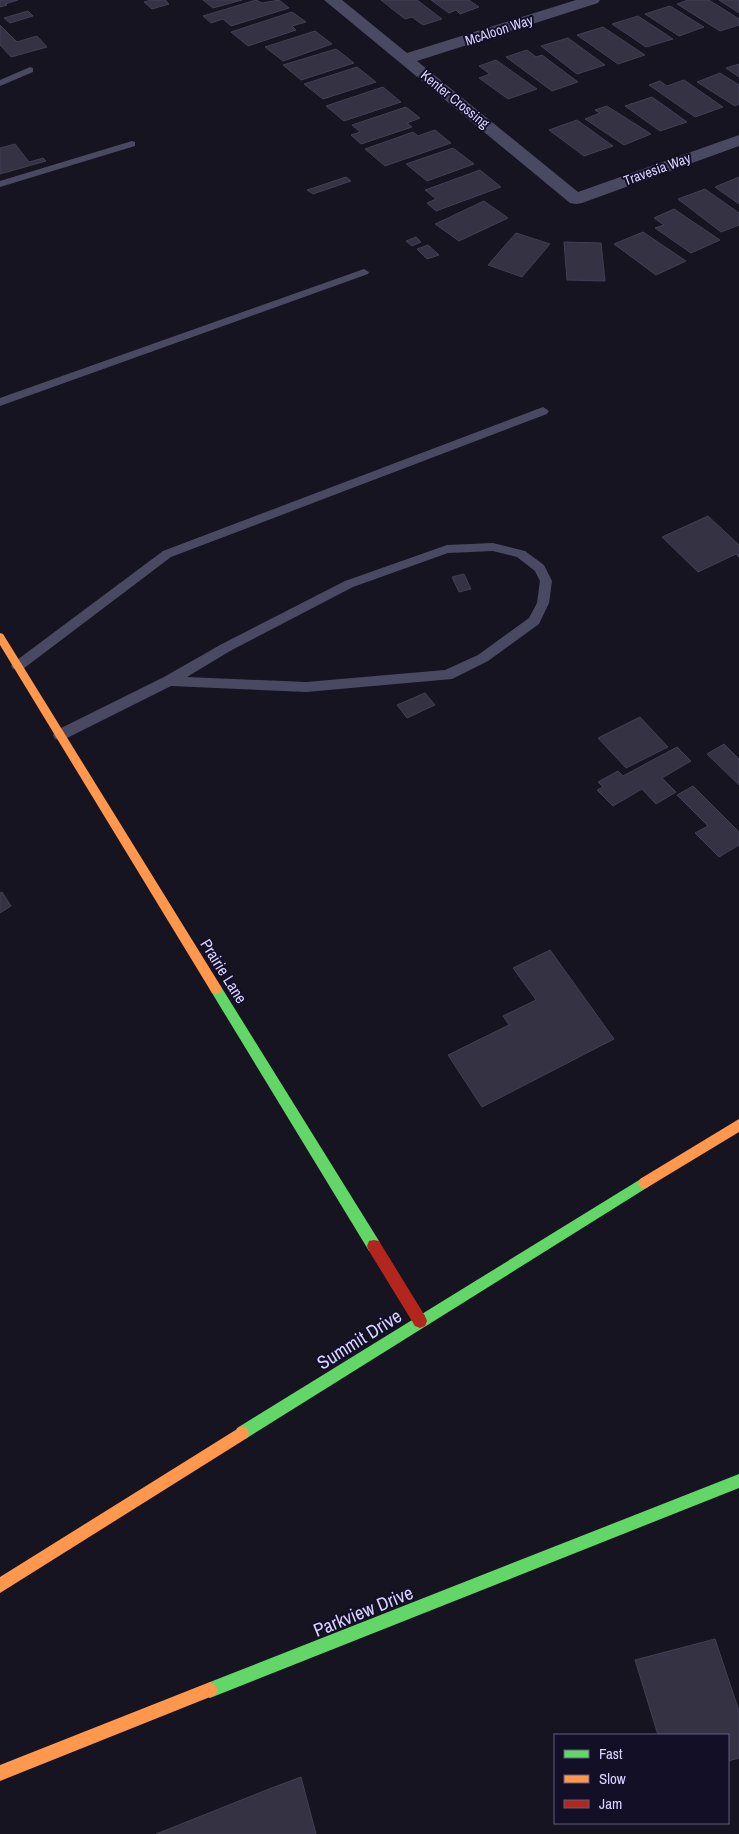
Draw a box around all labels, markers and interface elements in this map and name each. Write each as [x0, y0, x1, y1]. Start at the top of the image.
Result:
street label: McAloon Way [463, 10, 535, 49]
street label: Kenter Crossing [417, 66, 493, 132]
street label: Travesia Way [621, 148, 693, 189]
street label: Prairie Lane [196, 935, 252, 1007]
street label: Summit Drive [312, 1303, 406, 1375]
street label: Parkview Drive [309, 1579, 417, 1643]
legend [554, 1734, 729, 1824]
text: Fast [599, 1743, 623, 1764]
text: Slow [599, 1768, 626, 1789]
text: Jam [599, 1793, 622, 1814]

